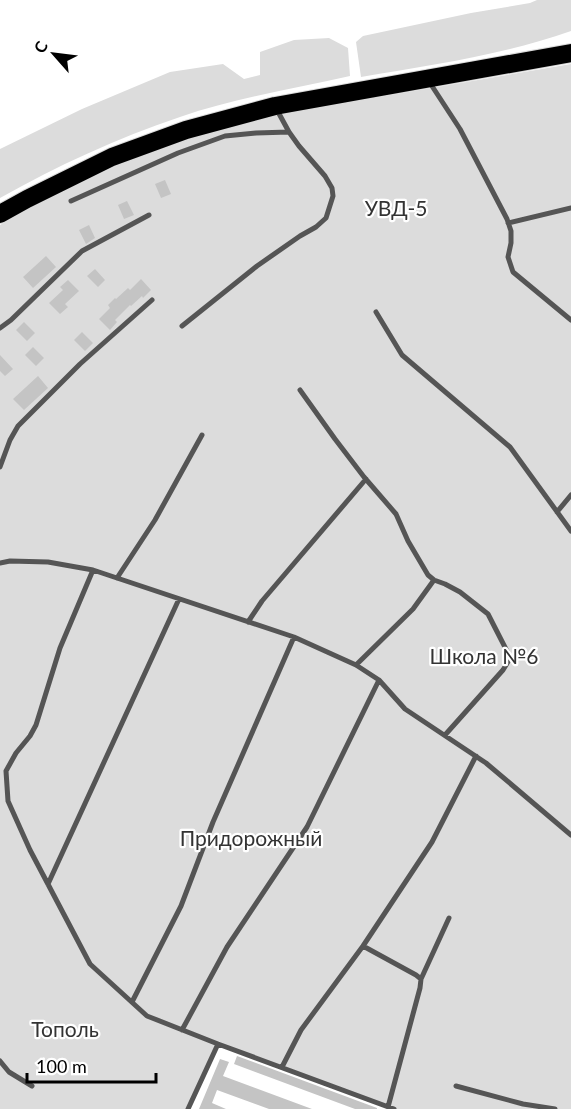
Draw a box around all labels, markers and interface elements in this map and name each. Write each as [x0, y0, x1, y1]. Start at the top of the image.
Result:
north arrow [24, 24, 84, 84]
text: С [29, 37, 51, 56]
park label: УВД-5 [365, 195, 427, 220]
park label: Школа №6 [429, 643, 539, 668]
park label: Придорожный [180, 825, 322, 850]
park label: Тополь [31, 1016, 99, 1041]
scale bar [27, 1046, 156, 1084]
text: 100 m [36, 1055, 87, 1077]

